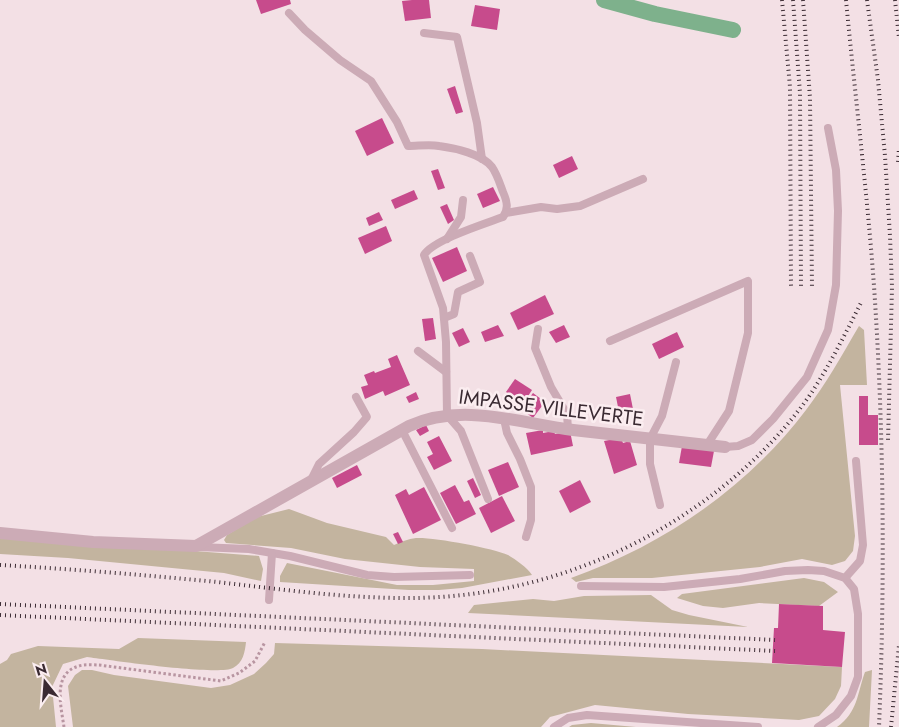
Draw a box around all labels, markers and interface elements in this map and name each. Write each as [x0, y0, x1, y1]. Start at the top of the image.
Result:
street label: IMPASSE VILLEVERTE [457, 382, 645, 434]
north arrow [20, 657, 70, 707]
text: N [33, 658, 49, 681]

